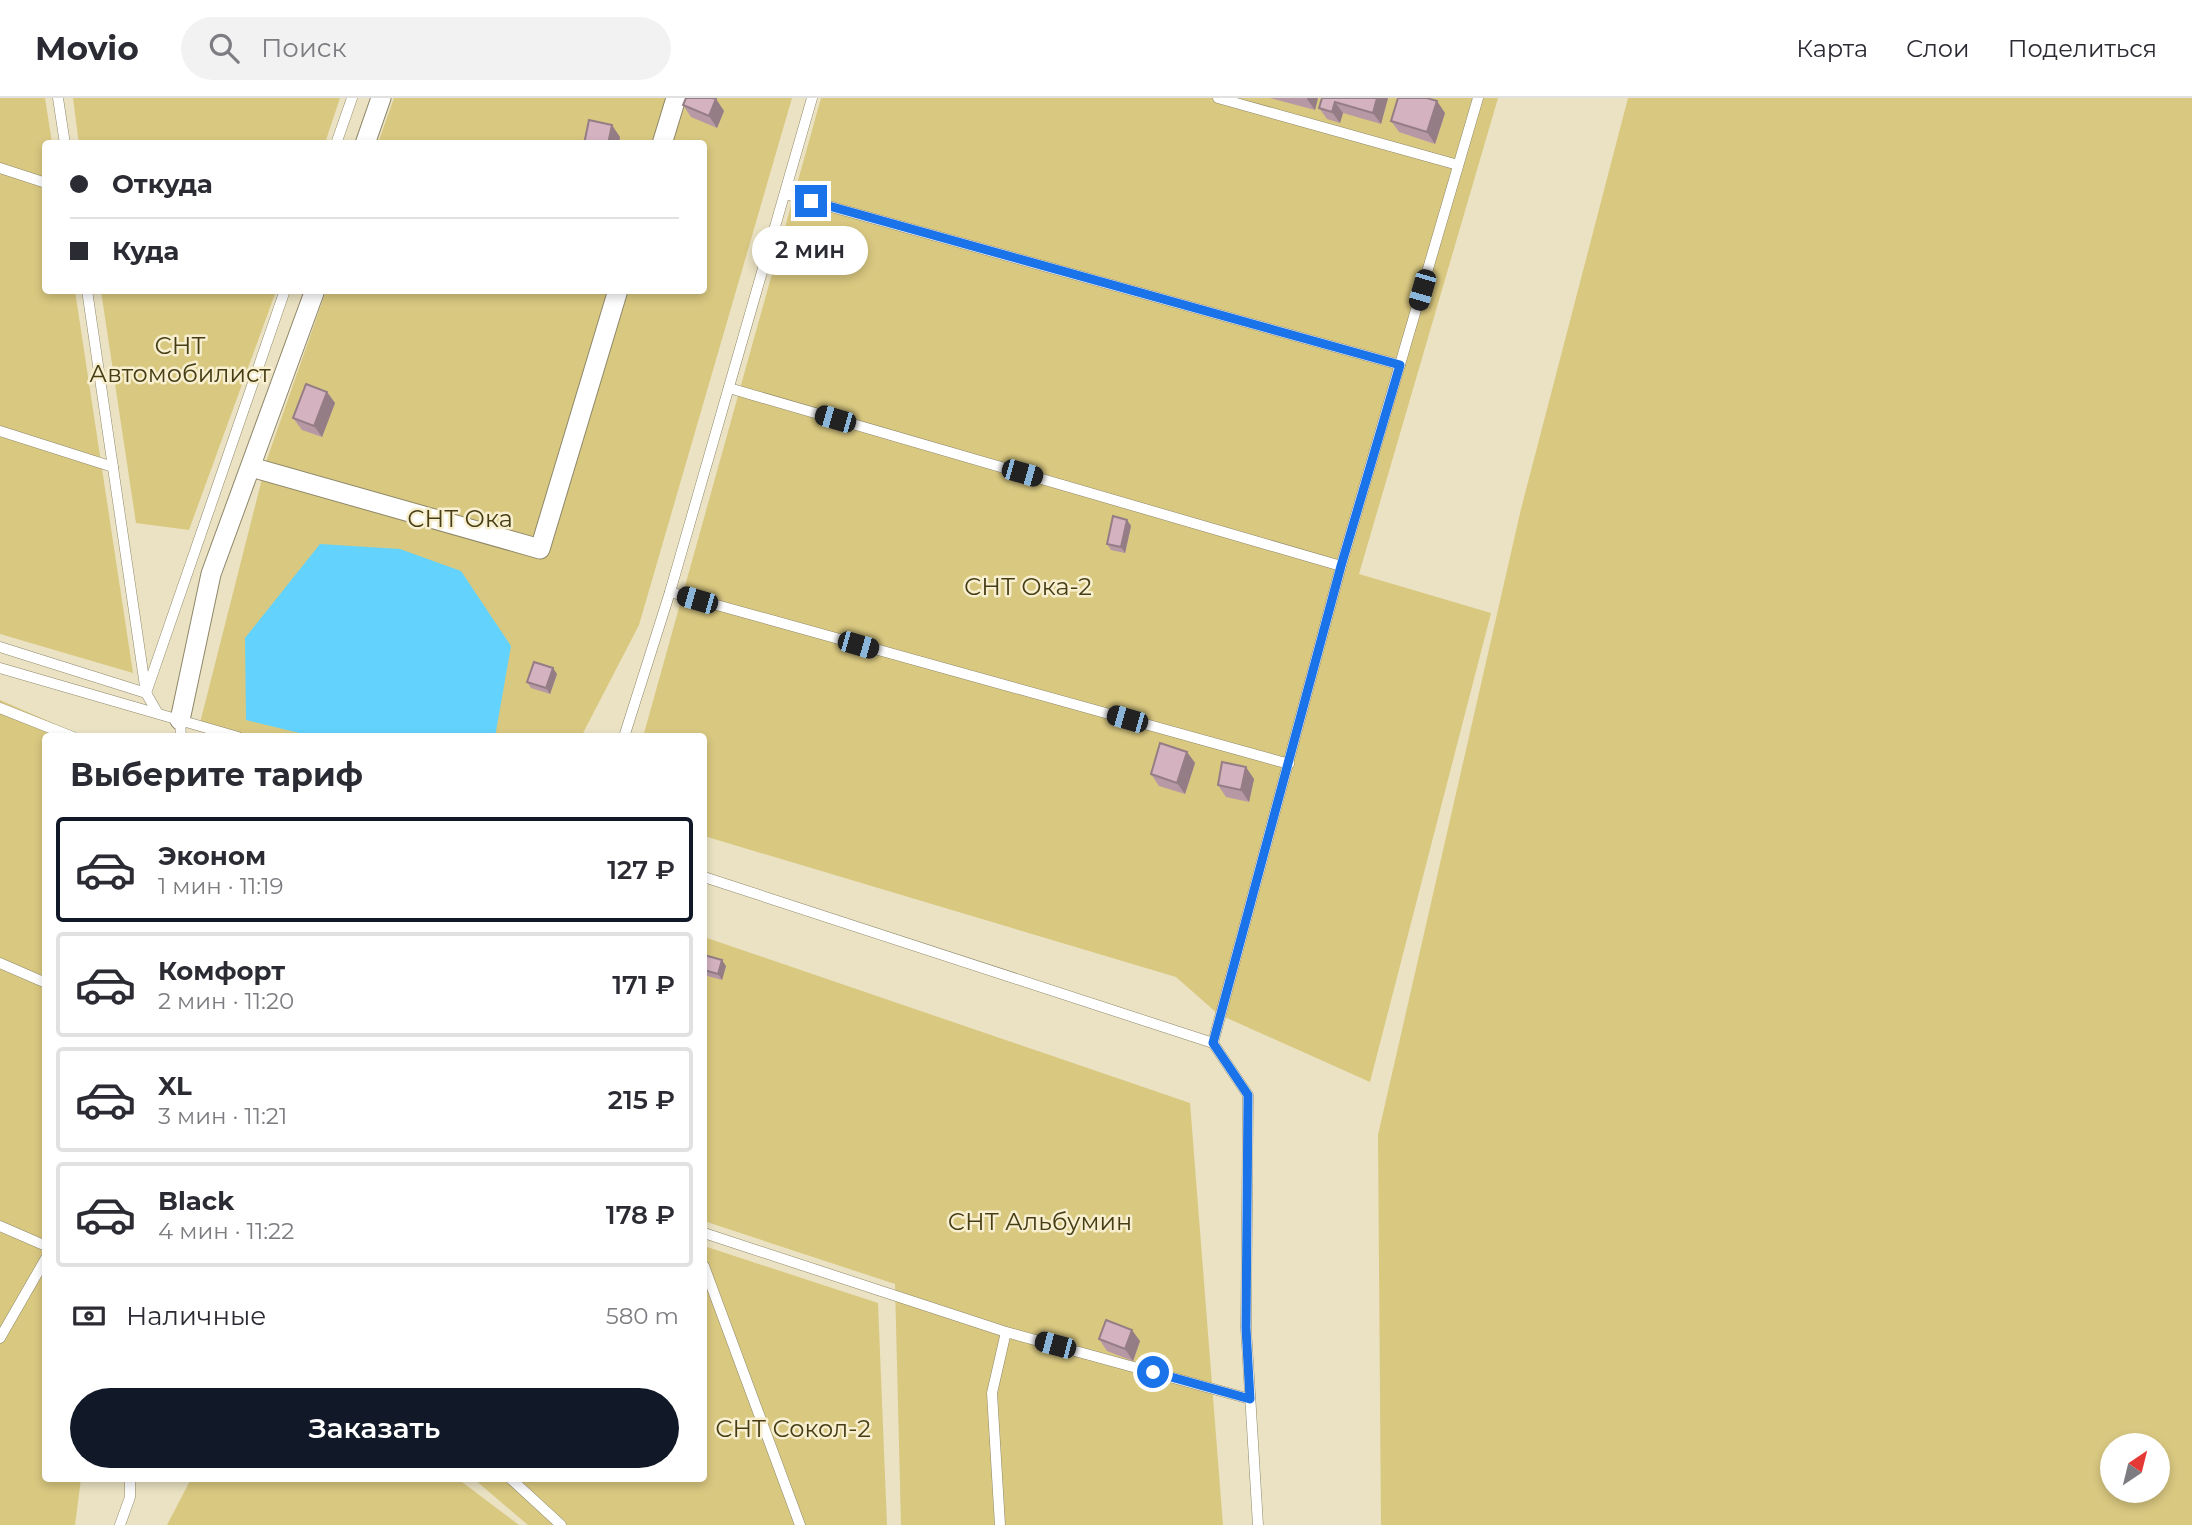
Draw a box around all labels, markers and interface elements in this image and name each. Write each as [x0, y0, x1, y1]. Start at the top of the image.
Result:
search box [181, 17, 671, 80]
text: Movio [35, 28, 139, 68]
icon: search [205, 29, 243, 67]
text: Поиск [261, 32, 347, 64]
text: Карта [1796, 34, 1868, 63]
text: Слои [1906, 34, 1970, 63]
text: Поделиться [2008, 34, 2157, 63]
text: Откуда [112, 168, 213, 200]
route end [795, 185, 827, 217]
callout: 2 мин [753, 226, 869, 274]
text: Куда [112, 235, 179, 267]
text: 2 мин [775, 236, 845, 264]
car [1407, 267, 1438, 313]
park label: СНТ Автомобилист [89, 331, 271, 388]
car [812, 403, 859, 435]
car [999, 457, 1046, 489]
park label: СНТ Ока [407, 504, 513, 533]
park label: СНТ Ока-2 [964, 572, 1092, 601]
car [674, 584, 721, 616]
car [835, 629, 882, 661]
car [1104, 703, 1151, 735]
text: Выберите тариф [70, 755, 363, 794]
icon: car [74, 838, 137, 901]
text: Эконом [158, 840, 266, 872]
text: 127 ₽ [607, 854, 675, 886]
text: 1 мин · 11:19 [158, 872, 284, 900]
icon: car [74, 953, 137, 1016]
text: Комфорт [158, 955, 285, 987]
text: 171 ₽ [612, 969, 675, 1001]
text: 2 мин · 11:20 [158, 987, 294, 1015]
icon: car [74, 1068, 137, 1131]
text: XL [158, 1070, 192, 1102]
text: 215 ₽ [608, 1084, 675, 1116]
text: 3 мин · 11:21 [158, 1102, 287, 1130]
icon: car [74, 1183, 137, 1246]
text: Black [158, 1185, 234, 1217]
text: 178 ₽ [606, 1199, 675, 1231]
park label: СНТ Альбумин [948, 1207, 1132, 1236]
text: 4 мин · 11:22 [158, 1217, 294, 1245]
icon: cash [70, 1297, 108, 1335]
text: Наличные [126, 1300, 266, 1332]
text: 580 m [606, 1302, 679, 1330]
car [1032, 1329, 1079, 1361]
route start [1137, 1356, 1169, 1388]
button: Заказать [70, 1388, 679, 1468]
park label: СНТ Сокол-2 [715, 1414, 871, 1443]
north arrow [2100, 1433, 2170, 1503]
map controls [2100, 1433, 2170, 1503]

